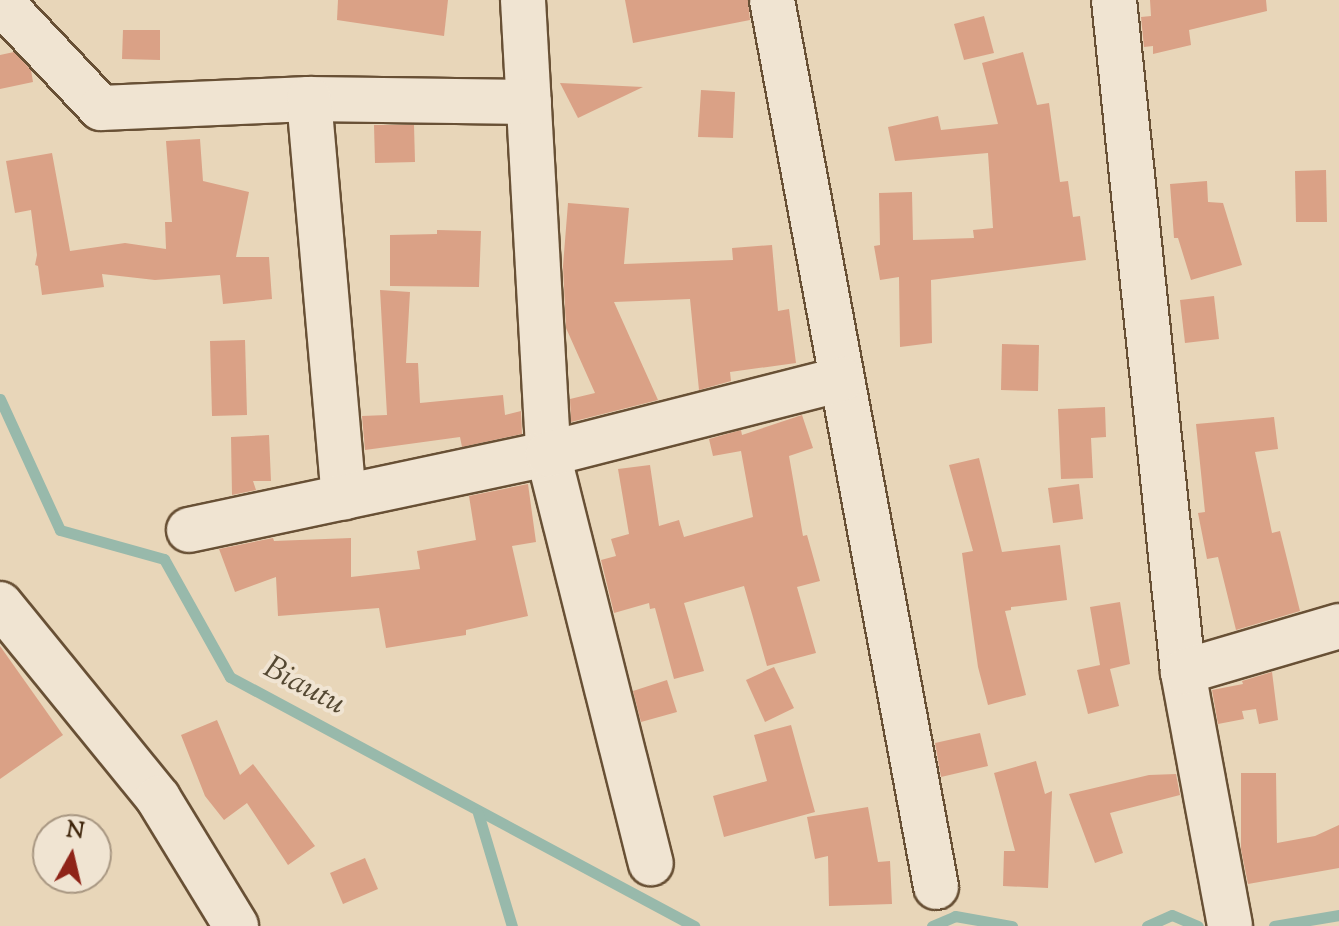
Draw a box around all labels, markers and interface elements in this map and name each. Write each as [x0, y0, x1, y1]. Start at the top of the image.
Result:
water label: Biautu [257, 650, 351, 724]
north arrow [32, 814, 112, 894]
text: N [64, 815, 86, 849]

